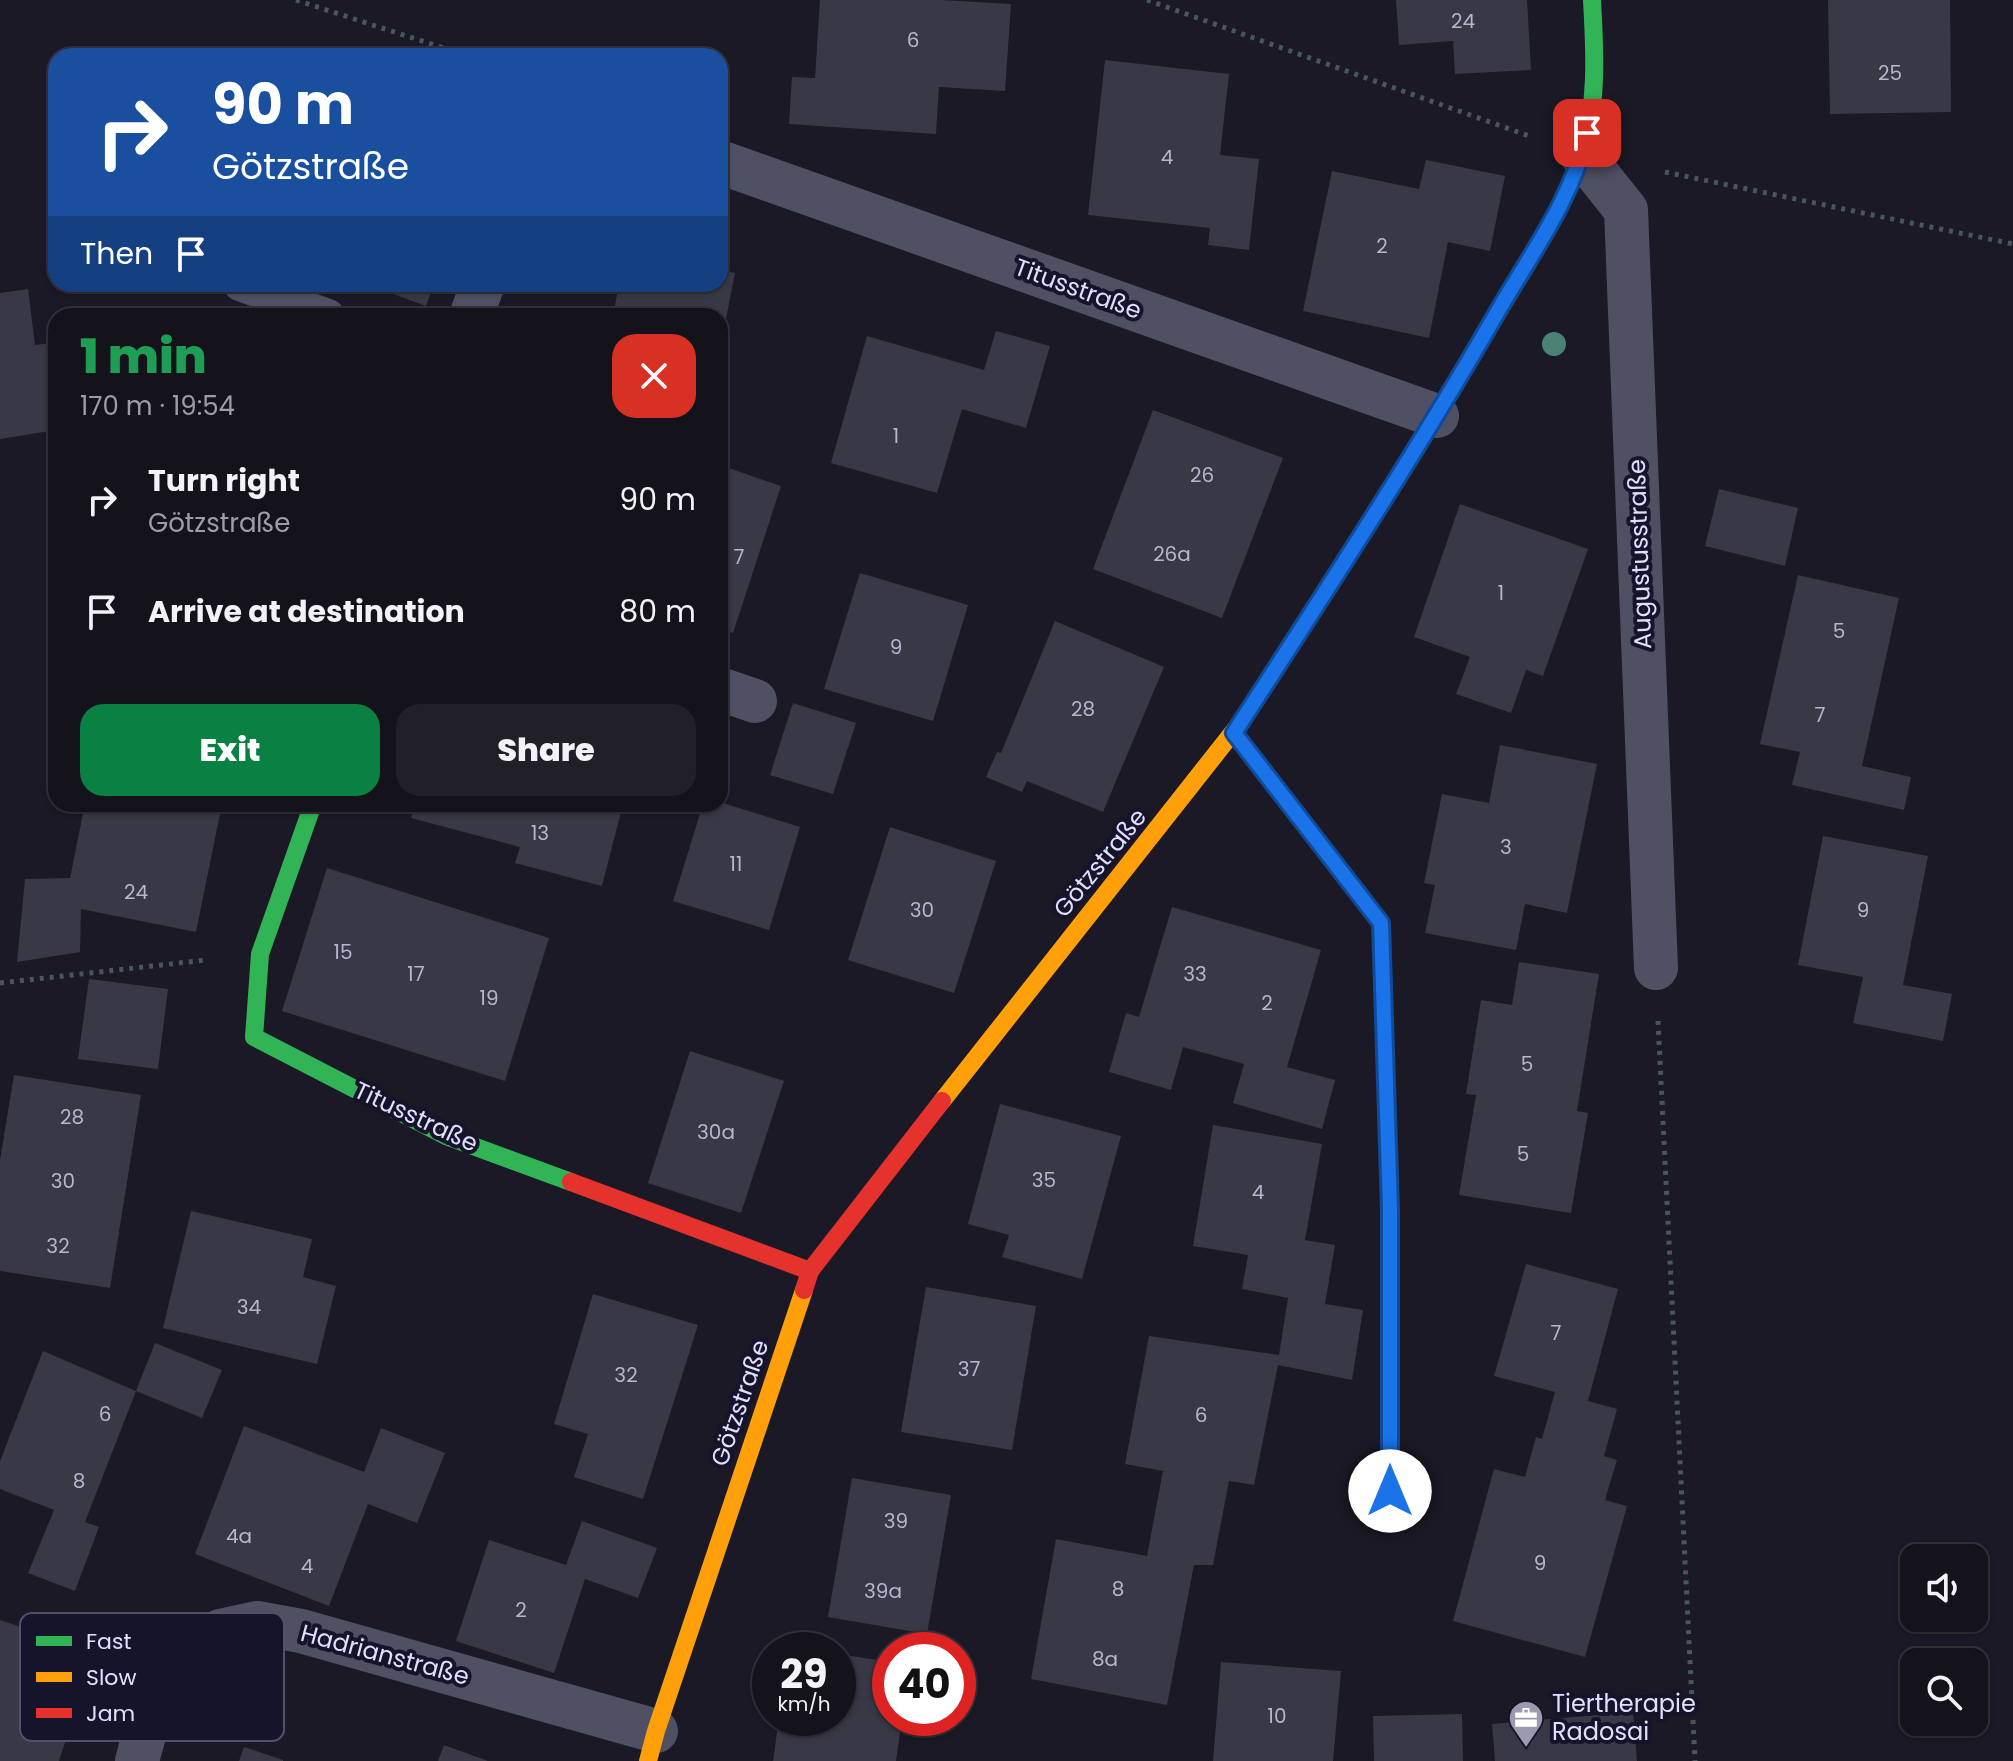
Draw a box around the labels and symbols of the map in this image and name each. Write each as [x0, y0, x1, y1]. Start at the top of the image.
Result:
house number: 24 [1451, 7, 1475, 35]
house number: 6 [907, 26, 919, 54]
house number: 25 [1878, 59, 1902, 87]
pin [1553, 99, 1621, 167]
house number: 4 [1161, 143, 1173, 171]
house number: 2 [1376, 232, 1388, 260]
street label: Titusstraße [1010, 250, 1146, 327]
house number: 1 [893, 422, 899, 450]
street label: Augustusstraße [1620, 459, 1659, 650]
house number: 26 [1190, 461, 1214, 489]
house number: 26a [1153, 540, 1191, 568]
house number: 7 [734, 543, 745, 571]
house number: 1 [1498, 579, 1504, 607]
house number: 5 [1833, 617, 1845, 645]
house number: 9 [890, 633, 902, 661]
house number: 28 [1071, 695, 1095, 723]
house number: 7 [1815, 701, 1826, 729]
street label: Götzstraße [1045, 801, 1154, 924]
house number: 13 [531, 819, 549, 847]
house number: 3 [1500, 833, 1512, 861]
house number: 11 [730, 850, 742, 878]
house number: 24 [124, 878, 148, 906]
house number: 30 [910, 896, 934, 924]
house number: 9 [1857, 896, 1869, 924]
house number: 15 [334, 938, 352, 966]
house number: 17 [407, 960, 425, 988]
house number: 33 [1183, 960, 1207, 988]
house number: 19 [480, 984, 499, 1012]
house number: 2 [1261, 989, 1273, 1017]
house number: 5 [1521, 1050, 1533, 1078]
street label: Titusstraße [349, 1073, 484, 1160]
house number: 28 [60, 1103, 84, 1131]
house number: 30a [697, 1118, 735, 1146]
house number: 5 [1517, 1140, 1529, 1168]
house number: 35 [1032, 1166, 1056, 1194]
house number: 30 [51, 1167, 75, 1195]
house number: 4 [1252, 1178, 1264, 1206]
house number: 32 [46, 1232, 70, 1260]
house number: 34 [237, 1293, 261, 1321]
house number: 7 [1551, 1319, 1562, 1347]
street label: Götzstraße [703, 1335, 777, 1470]
house number: 37 [958, 1355, 980, 1383]
house number: 32 [614, 1361, 638, 1389]
house number: 6 [99, 1400, 111, 1428]
house number: 6 [1195, 1401, 1207, 1429]
position arrow [1348, 1449, 1432, 1533]
house number: 8 [73, 1467, 85, 1495]
house number: 39 [884, 1507, 908, 1535]
house number: 4a [226, 1522, 252, 1550]
house number: 9 [1534, 1549, 1546, 1577]
house number: 4 [301, 1552, 313, 1580]
house number: 8 [1112, 1575, 1124, 1603]
house number: 39a [864, 1577, 902, 1605]
house number: 2 [515, 1596, 527, 1624]
legend [20, 1613, 284, 1741]
street label: Hadrianstraße [297, 1616, 473, 1693]
text: Fast [86, 1626, 131, 1657]
speed limit sign: 40 [872, 1632, 976, 1736]
house number: 8a [1092, 1645, 1118, 1673]
text: Slow [86, 1662, 136, 1693]
place label: Tiertherapie Radosai [1552, 1687, 1696, 1748]
text: Jam [86, 1698, 135, 1729]
office icon: Tiertherapie Radosai [1507, 1699, 1545, 1749]
house number: 10 [1268, 1702, 1286, 1730]

